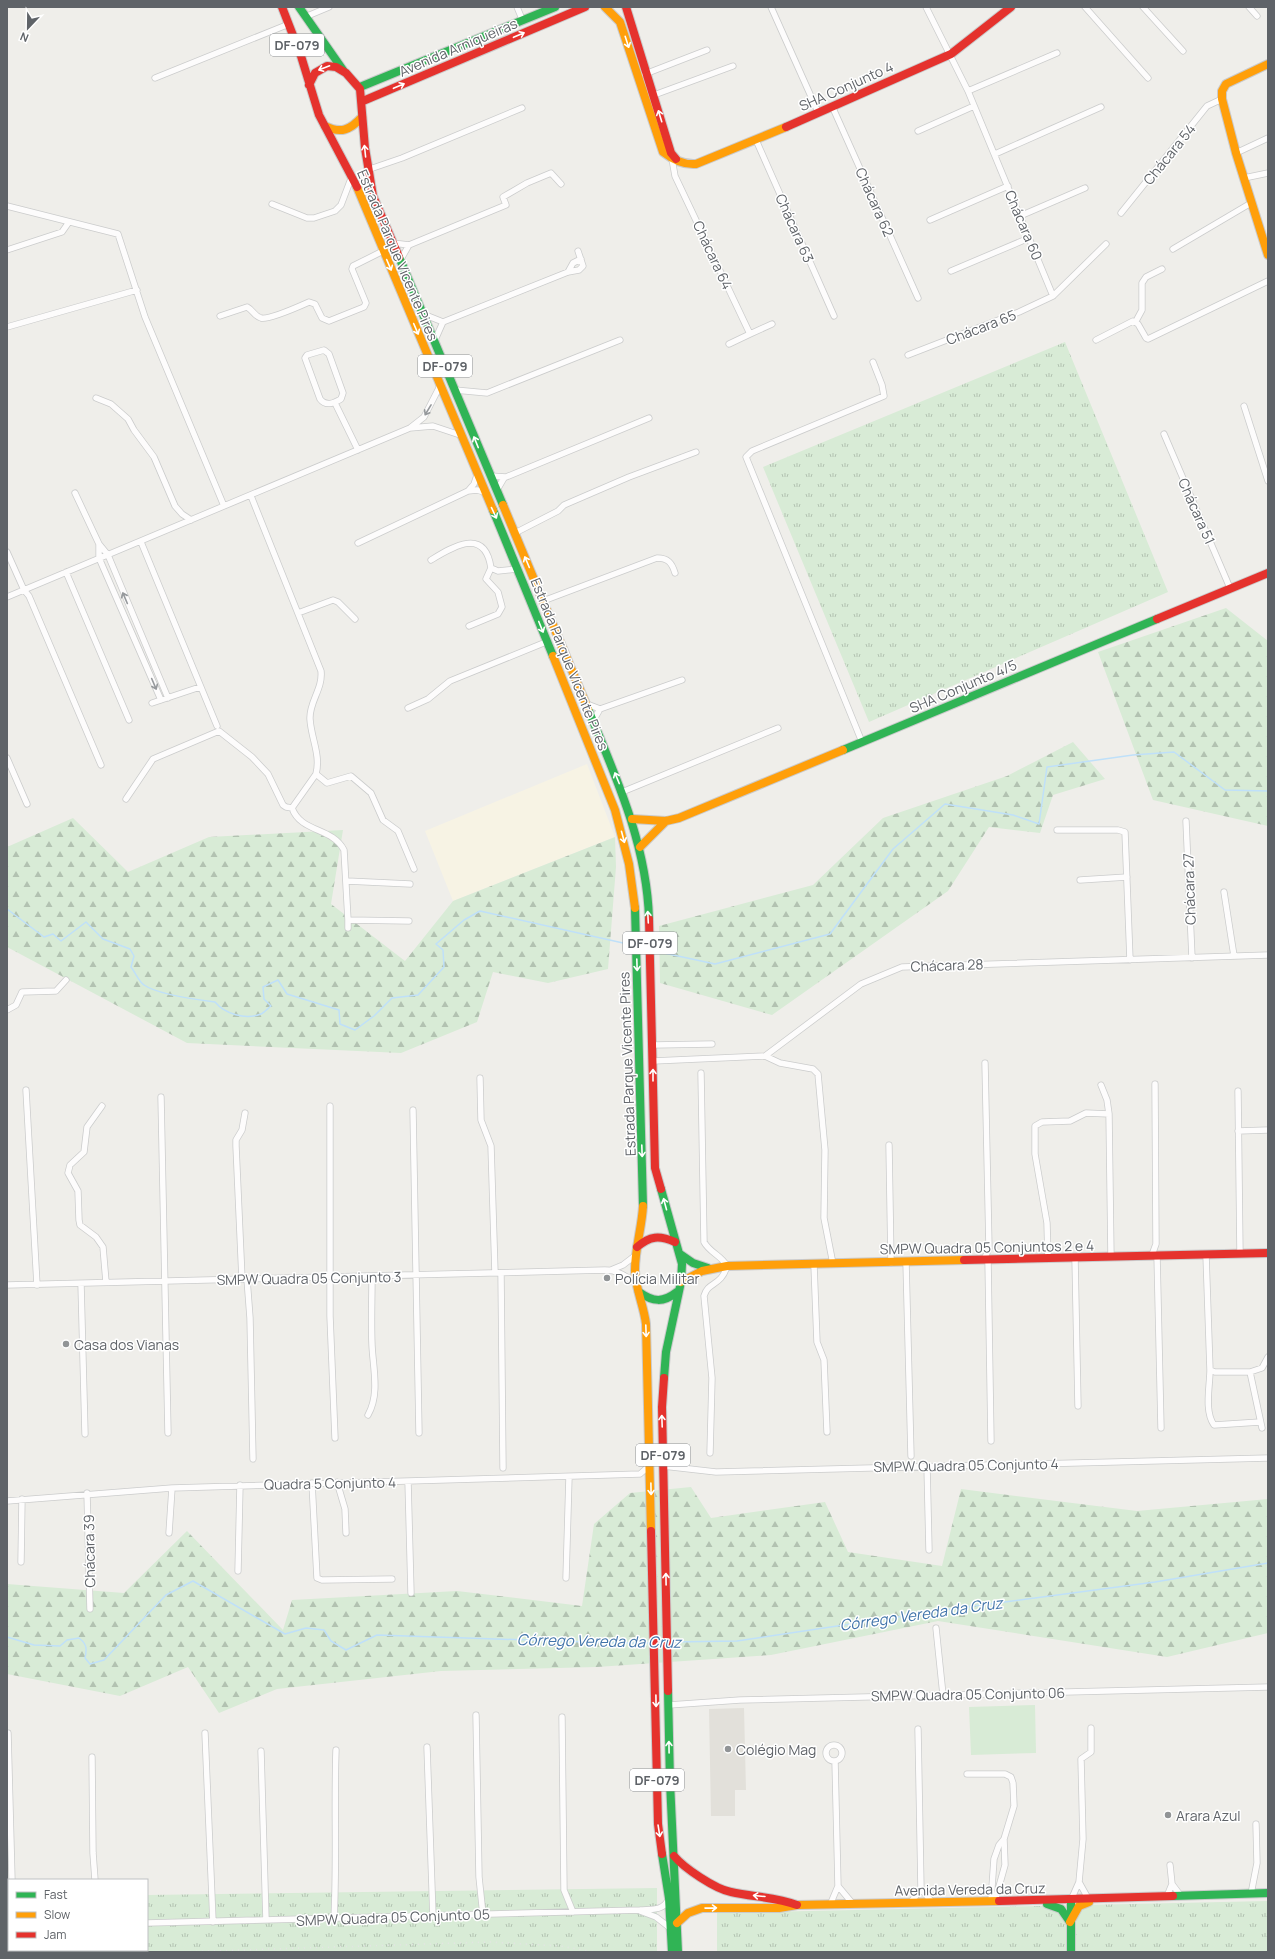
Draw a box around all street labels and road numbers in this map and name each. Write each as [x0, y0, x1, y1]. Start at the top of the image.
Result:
street label: Avenida Arniqueiras [396, 13, 520, 81]
road number: DF-079 [270, 34, 324, 56]
street label: SHA Conjunto 4 [796, 57, 896, 115]
street label: Chácara 54 [1139, 120, 1199, 188]
street label: Chácara 62 [851, 165, 899, 239]
street label: Estrada Parque Vicente Pires [353, 166, 443, 344]
street label: Chácara 60 [1001, 187, 1047, 263]
street label: Chácara 63 [771, 191, 819, 265]
street label: Chácara 64 [689, 218, 737, 292]
street label: Chácara 65 [943, 305, 1019, 349]
road number: DF-079 [418, 355, 472, 377]
street label: Chácara 51 [1174, 475, 1220, 547]
street label: Estrada Parque Vicente Pires [527, 575, 613, 753]
street label: SHA Conjunto 4/5 [906, 655, 1020, 717]
street label: Chácara 27 [1178, 853, 1200, 925]
road number: DF-079 [623, 932, 677, 954]
street label: Chácara 28 [910, 954, 984, 976]
street label: Estrada Parque Vicente Pires [614, 971, 640, 1157]
street label: SMPW Quadra 05 Conjuntos 2 e 4 [880, 1236, 1094, 1258]
street label: SMPW Quadra 05 Conjunto 3 [216, 1267, 402, 1289]
road number: DF-079 [636, 1444, 690, 1466]
street label: SMPW Quadra 05 Conjunto 4 [873, 1454, 1059, 1476]
street label: Quadra 5 Conjunto 4 [264, 1472, 396, 1494]
street label: Chácara 39 [79, 1514, 99, 1588]
street label: SMPW Quadra 05 Conjunto 06 [871, 1683, 1065, 1705]
road number: DF-079 [630, 1769, 684, 1791]
street label: Avenida Vereda da Cruz [894, 1878, 1046, 1900]
street label: SMPW Quadra 05 Conjunto 05 [296, 1904, 490, 1930]

